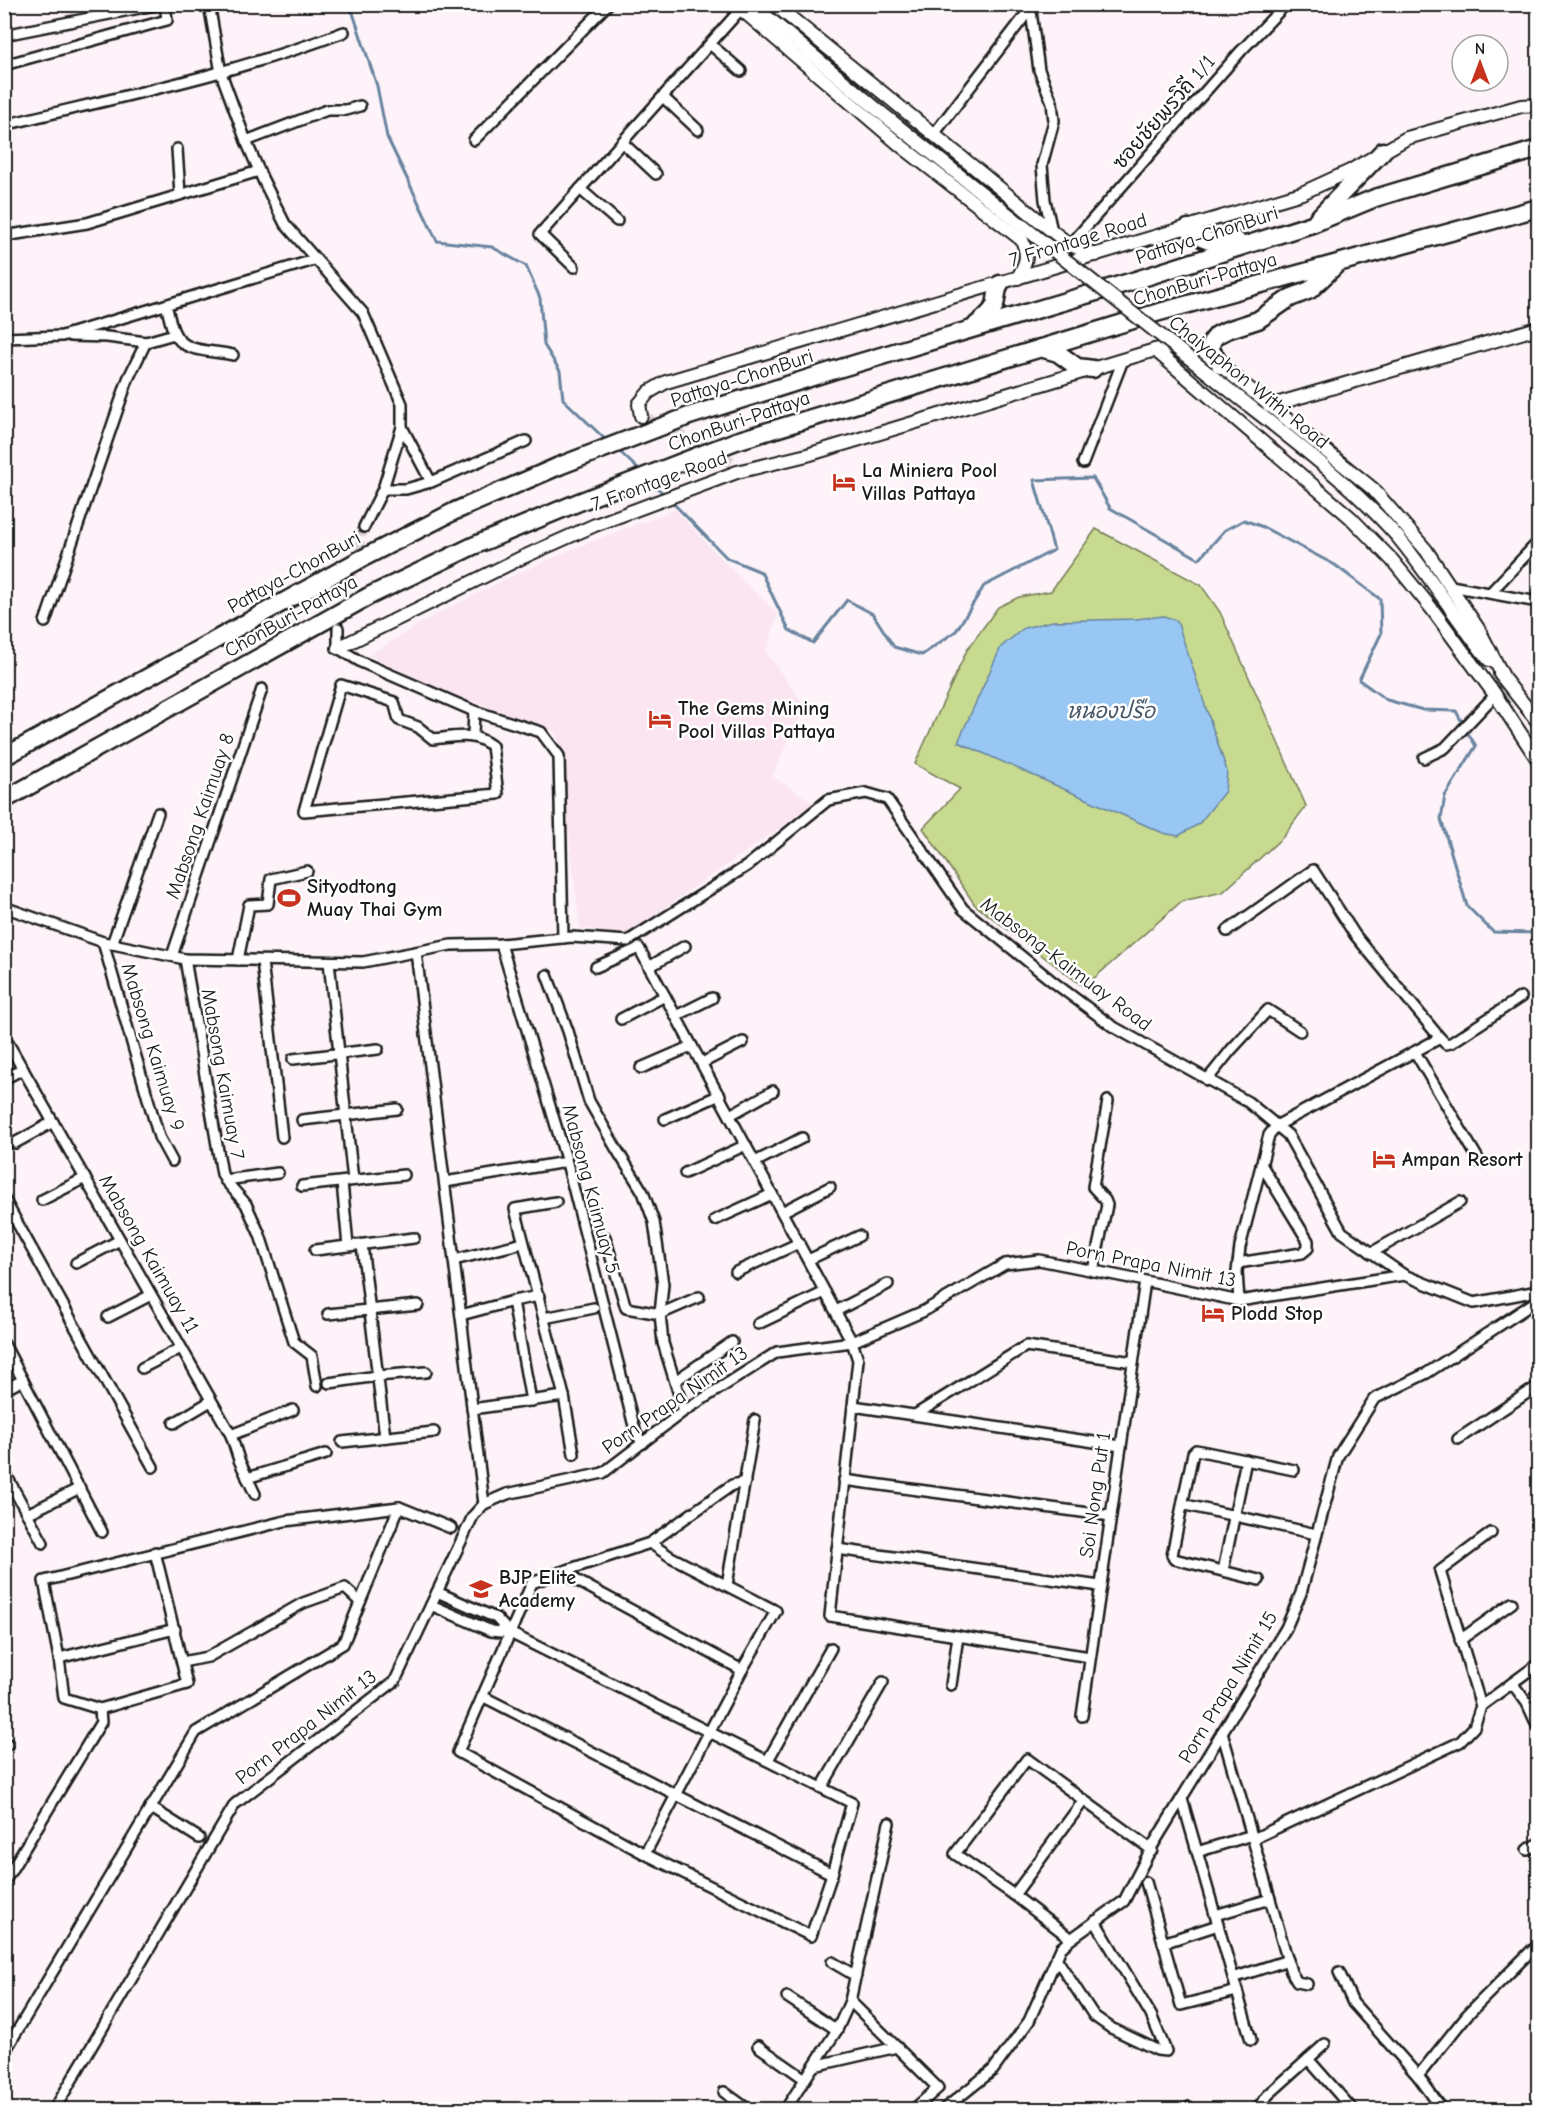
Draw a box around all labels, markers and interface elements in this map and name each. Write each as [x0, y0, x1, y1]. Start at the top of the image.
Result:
north arrow [1450, 33, 1510, 93]
text: N [1475, 40, 1485, 58]
street label: ซอยชัยพรวิถี 1/1 [1108, 50, 1220, 174]
street label: Pattaya-ChonBuri [1133, 201, 1281, 269]
street label: 7 Frontage Road [1006, 208, 1150, 272]
street label: ChonBuri-Pattaya [1130, 247, 1280, 311]
street label: Chaiyaphon Withi Road [1164, 310, 1334, 454]
street label: Pattaya-ChonBuri [668, 344, 816, 412]
street label: ChonBuri-Pattaya [665, 386, 813, 456]
street label: 7 Frontage Road [588, 446, 730, 516]
place label: La Miniera Pool Villas Pattaya [862, 459, 997, 505]
hotel icon: La Miniera Pool Villas Pattaya [831, 469, 857, 495]
street label: Pattaya-ChonBuri [223, 526, 365, 618]
street label: ChonBuri-Pattaya [220, 570, 362, 662]
place label: The Gems Mining Pool Villas Pattaya [678, 697, 835, 743]
water label: หนองปรือ [1067, 698, 1157, 723]
hotel icon: The Gems Mining Pool Villas Pattaya [647, 706, 673, 732]
street label: Mabsong Kaimuay 8 [161, 730, 239, 902]
place label: Sityodtong Muay Thai Gym [307, 875, 442, 921]
sports icon: Sityodtong Muay Thai Gym [276, 885, 302, 911]
street label: Mabsong-Kaimuay Road [976, 892, 1156, 1036]
street label: Mabsong Kaimuay 9 [117, 960, 189, 1134]
street label: Mabsong Kaimuay 7 [197, 987, 249, 1162]
street label: Mabsong Kaimuay 5 [557, 1102, 625, 1276]
hotel icon: Ampan Resort [1371, 1146, 1397, 1172]
place label: Ampan Resort [1402, 1148, 1523, 1171]
street label: Mabsong Kaimuay 11 [94, 1171, 204, 1337]
street label: Porn Prapa Nimit 13 [1064, 1236, 1238, 1292]
hotel icon: Plodd Stop [1200, 1300, 1226, 1326]
place label: Plodd Stop [1231, 1302, 1323, 1325]
street label: Porn Prapa Nimit 13 [598, 1341, 752, 1459]
street label: Soi Nong Put 1 [1075, 1431, 1115, 1559]
place label: BJP Elite Academy [499, 1566, 576, 1612]
school or university icon: BJP Elite Academy [468, 1576, 494, 1602]
street label: Porn Prapa Nimit 15 [1174, 1607, 1282, 1767]
street label: Porn Prapa Nimit 13 [231, 1665, 381, 1789]

